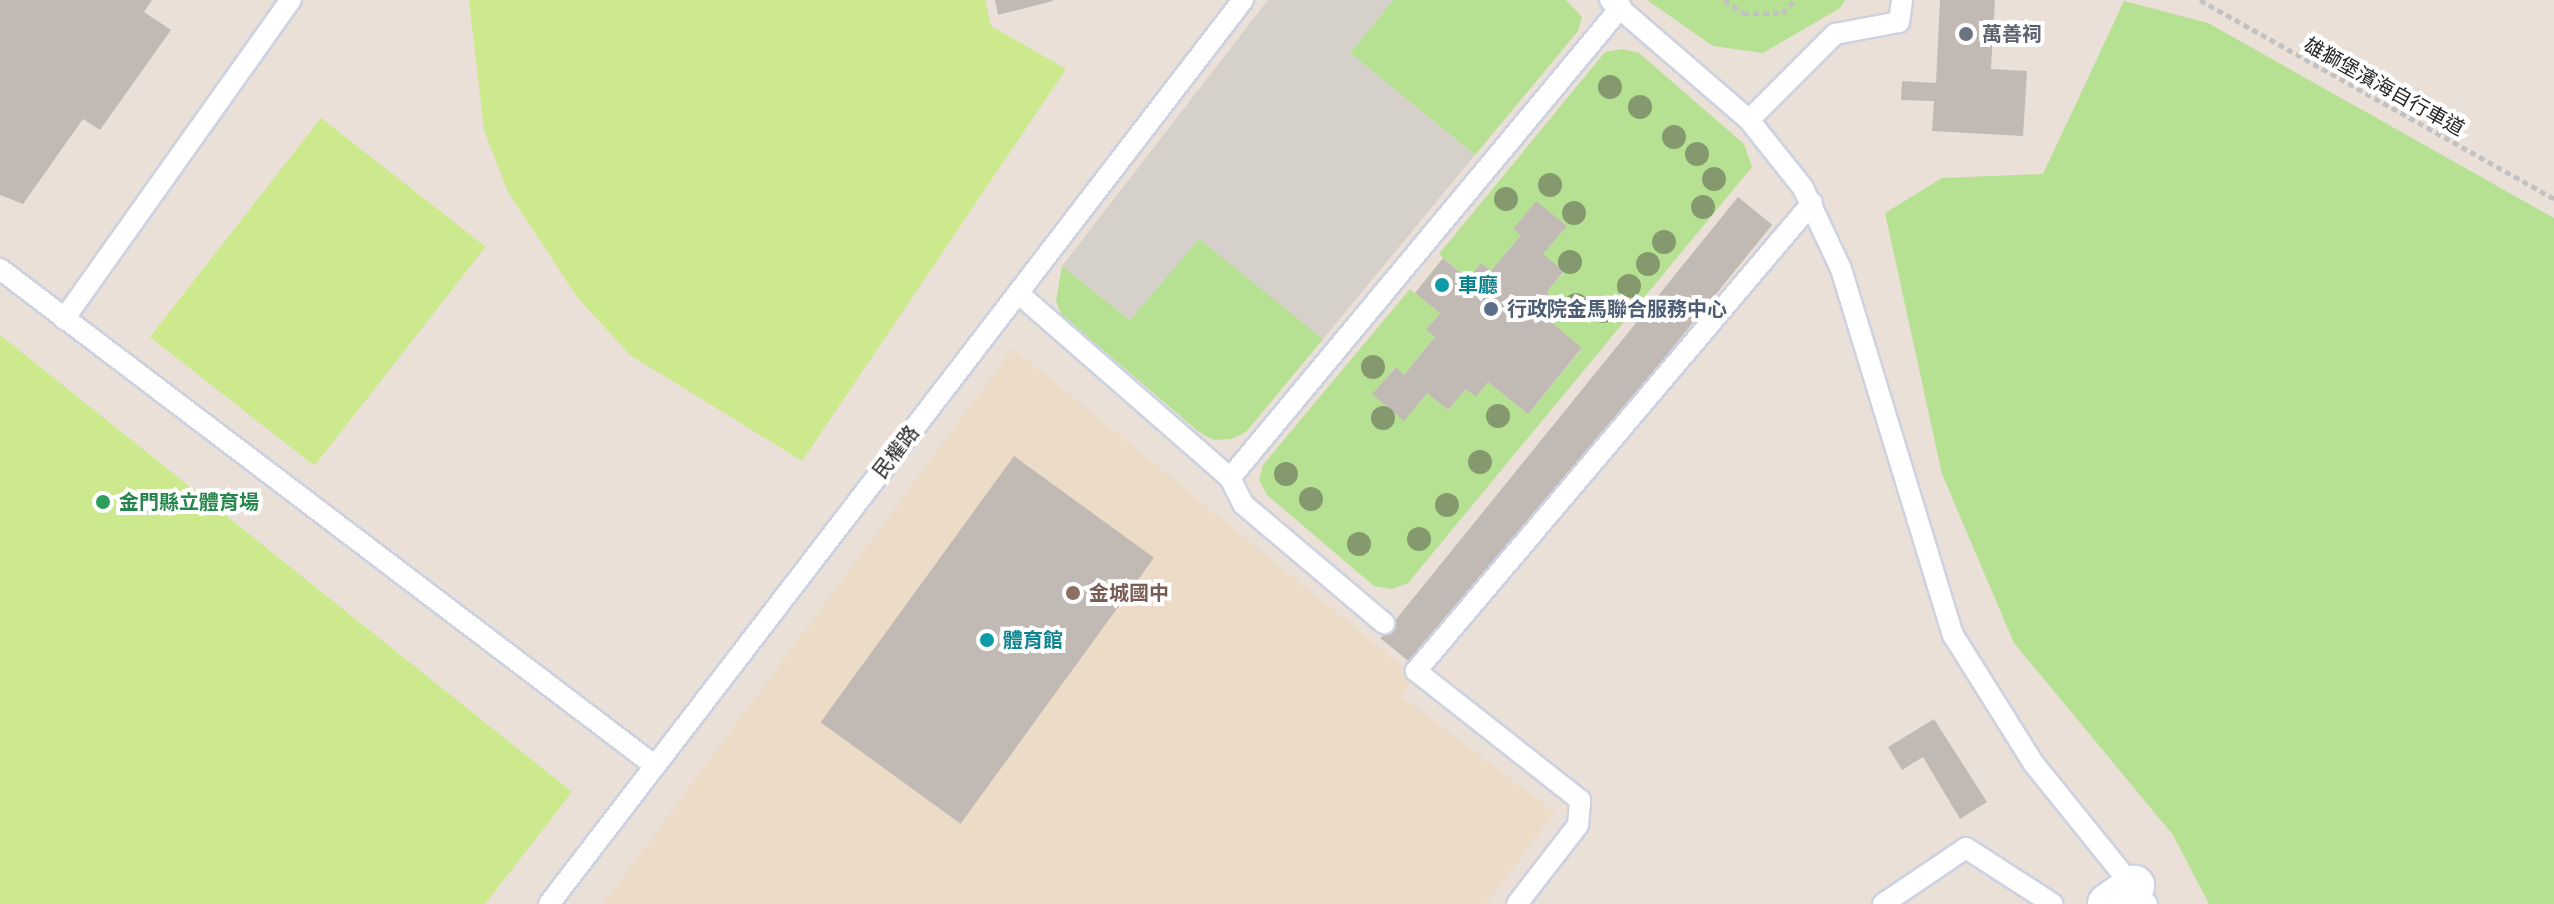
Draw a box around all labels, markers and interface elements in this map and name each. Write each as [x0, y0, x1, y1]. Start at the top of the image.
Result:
place label: 萬善祠 [1982, 22, 2042, 46]
marker: 萬善祠 [1957, 25, 1975, 43]
street label: 雄獅堡濱海自行車道 [2299, 33, 2469, 141]
place label: 車廳 [1458, 273, 1498, 297]
marker: 車廳 [1433, 276, 1451, 294]
place label: 行政院金馬聯合服務中心 [1507, 297, 1727, 321]
marker: 行政院金馬聯合服務中心 [1482, 300, 1500, 318]
street label: 民權路 [868, 421, 924, 483]
place label: 金門縣立體育場 [119, 490, 259, 514]
marker: 金門縣立體育場 [94, 493, 112, 511]
place label: 金城國中 [1089, 581, 1169, 605]
marker: 金城國中 [1064, 584, 1082, 602]
place label: 體育館 [1003, 628, 1063, 652]
marker: 體育館 [978, 631, 996, 649]

